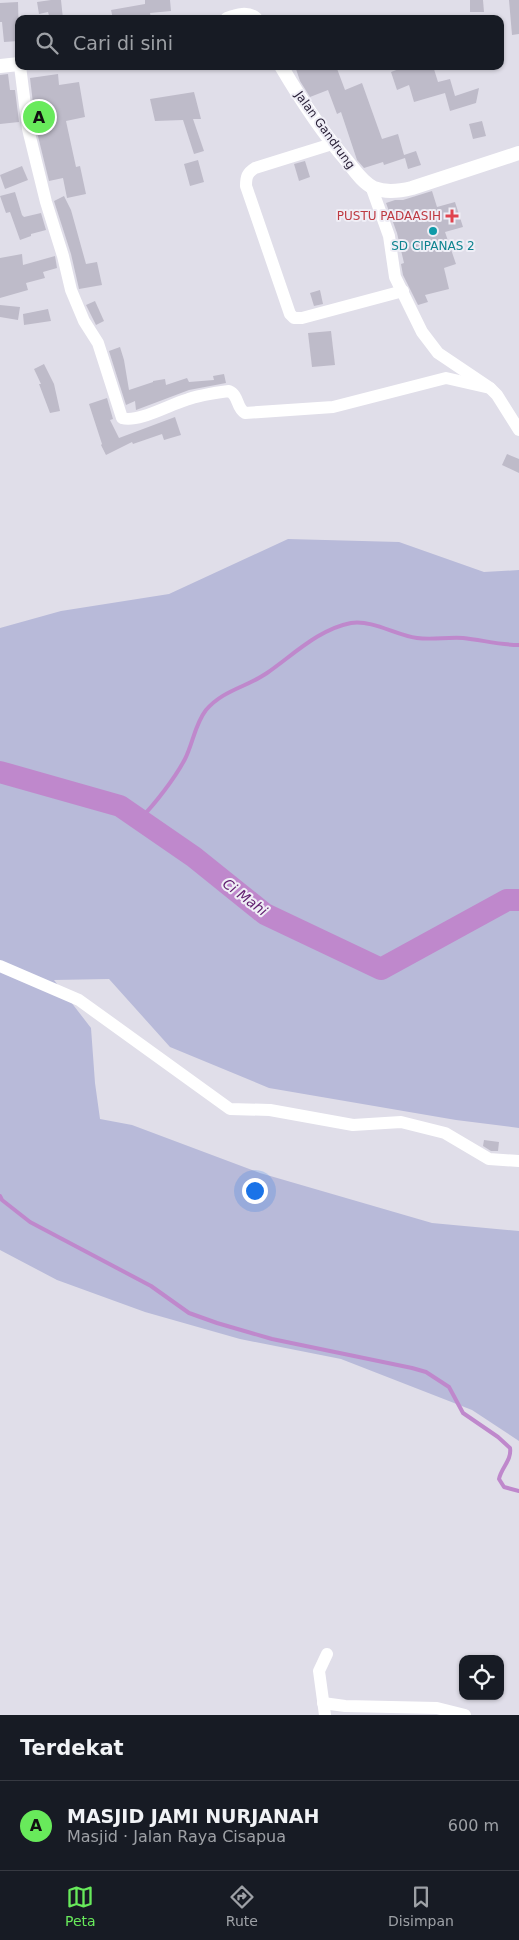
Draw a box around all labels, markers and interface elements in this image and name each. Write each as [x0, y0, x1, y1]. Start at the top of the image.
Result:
search box [15, 15, 504, 70]
icon: search [33, 29, 61, 57]
text: Cari di sini [73, 32, 173, 54]
street label: Jalan Gandrung [292, 88, 358, 172]
pin: A [23, 98, 55, 136]
place label: PUSTU PADAASIH [337, 209, 441, 223]
marker: PUSTU PADAASIH [445, 209, 459, 223]
marker: SD CIPANAS 2 [427, 225, 439, 237]
place label: SD CIPANAS 2 [391, 239, 475, 253]
water label: Ci Mahi [220, 875, 270, 919]
your location [242, 1178, 268, 1204]
map controls [459, 1655, 504, 1700]
button: locate [459, 1655, 504, 1700]
text: Terdekat [20, 1736, 124, 1760]
text: MASJID JAMI NURJANAH [67, 1805, 319, 1827]
text: A [30, 1816, 42, 1835]
text: 600 m [448, 1816, 499, 1835]
text: Masjid · Jalan Raya Cisapua [67, 1827, 286, 1846]
tab: Peta [65, 1883, 96, 1929]
tab: Rute [226, 1883, 258, 1929]
tab: Disimpan [388, 1883, 454, 1929]

